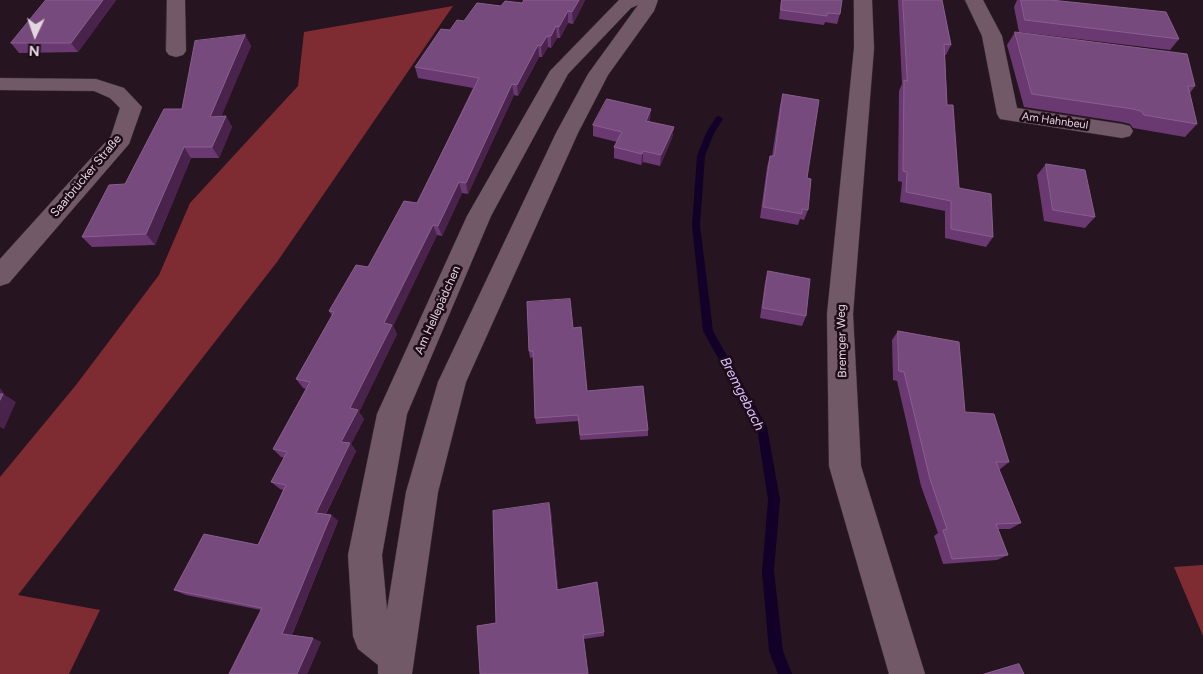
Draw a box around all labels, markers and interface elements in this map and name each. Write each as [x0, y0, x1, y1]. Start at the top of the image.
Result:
north arrow [10, 10, 60, 60]
text: N [28, 42, 40, 59]
street label: Am Hahnbeul [1021, 110, 1089, 132]
street label: Saarbrücker Straße [48, 132, 124, 220]
street label: Am Hellepädchen [412, 264, 464, 356]
street label: Bremger Weg [834, 304, 850, 378]
water label: Bremgebach [716, 354, 768, 434]

